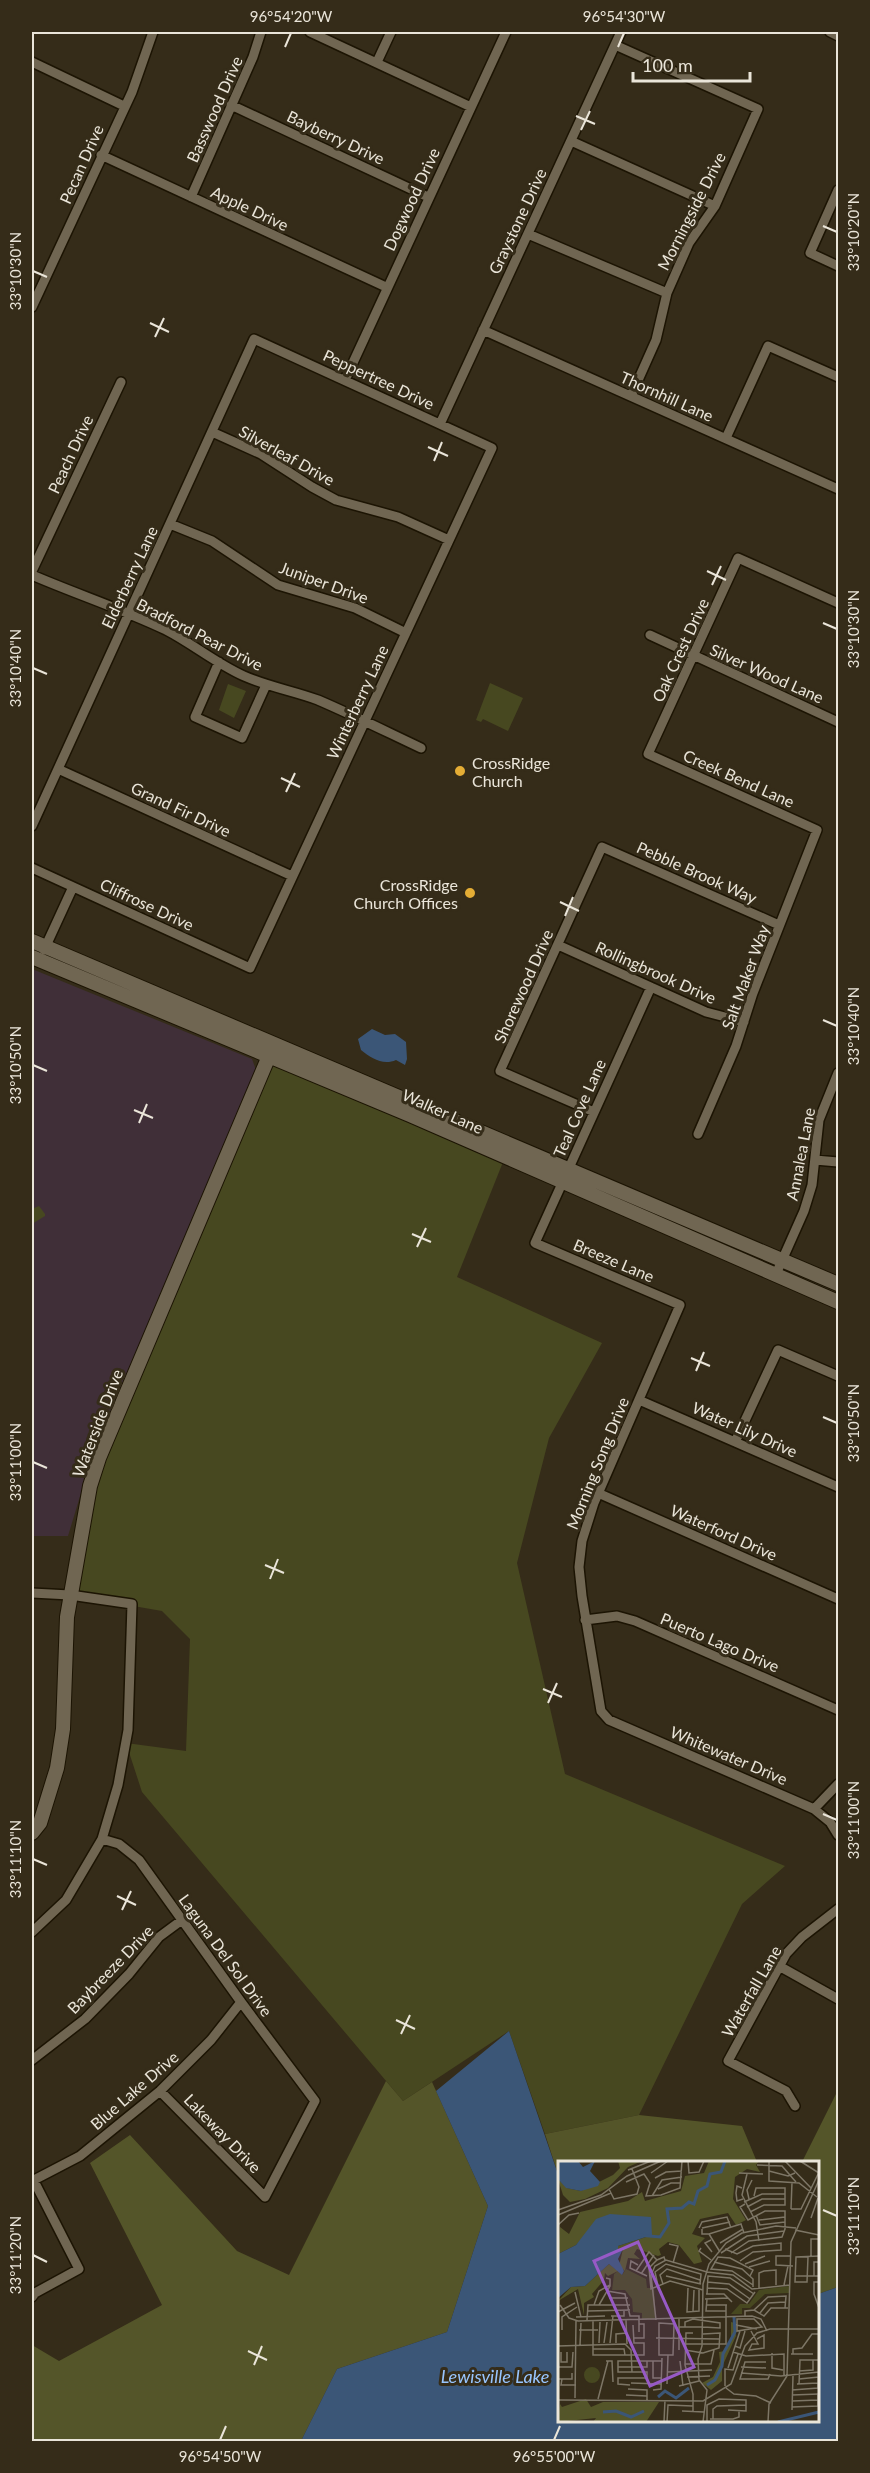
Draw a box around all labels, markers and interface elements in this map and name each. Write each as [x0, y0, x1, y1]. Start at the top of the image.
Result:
text: 96°54'20"W [250, 7, 333, 25]
text: 96°54'30"W [583, 7, 666, 25]
scale bar [633, 45, 750, 83]
street label: Basswood Drive [182, 53, 246, 165]
text: 100 m [642, 54, 693, 76]
street label: Bayberry Drive [284, 106, 388, 168]
street label: Pecan Drive [55, 122, 107, 206]
street label: Dogwood Drive [379, 145, 443, 253]
street label: Morningside Drive [653, 149, 729, 273]
street label: Graystone Drive [484, 165, 550, 277]
street label: Apple Drive [208, 182, 292, 234]
text: 33°10'20"N [844, 193, 862, 271]
text: 33°10'30"N [6, 232, 24, 310]
street label: Peppertree Drive [321, 345, 437, 413]
street label: Thornhill Lane [617, 367, 717, 425]
street label: Peach Drive [44, 412, 96, 496]
street label: Silverleaf Drive [236, 421, 338, 489]
street label: Elderberry Lane [97, 523, 161, 631]
street label: Juniper Drive [277, 557, 371, 607]
text: 33°10'30"N [844, 590, 862, 668]
street label: Bradford Pear Drive [134, 594, 266, 674]
street label: Oak Crest Drive [648, 595, 712, 705]
text: 33°10'40"N [6, 629, 24, 707]
street label: Silver Wood Lane [707, 639, 827, 707]
street label: Winterberry Lane [322, 642, 392, 762]
street label: Creek Bend Lane [681, 745, 797, 811]
place label: CrossRidge Church [472, 753, 550, 790]
marker: CrossRidge Church [453, 764, 467, 778]
street label: Grand Fir Drive [128, 778, 234, 840]
street label: Pebble Brook Way [634, 837, 761, 907]
street label: Cliffrose Drive [97, 874, 197, 934]
place label: CrossRidge Church Offices [353, 875, 458, 912]
marker: CrossRidge Church Offices [463, 886, 477, 900]
street label: Salt Maker Way [717, 921, 773, 1032]
street label: Shorewood Drive [489, 926, 557, 1046]
street label: Rollingbrook Drive [593, 937, 719, 1007]
text: 33°10'40"N [844, 987, 862, 1065]
text: 33°10'50"N [6, 1026, 24, 1104]
street label: Teal Cove Lane [549, 1056, 609, 1160]
street label: Walker Lane [400, 1085, 486, 1137]
street label: Annalea Lane [782, 1106, 818, 1202]
street label: Breeze Lane [571, 1235, 657, 1285]
street label: Waterside Drive [68, 1366, 126, 1480]
text: 33°10'50"N [844, 1384, 862, 1462]
street label: Morning Song Drive [562, 1394, 632, 1532]
street label: Water Lily Drive [689, 1397, 801, 1461]
text: 33°11'00"N [6, 1423, 24, 1501]
street label: Waterford Drive [668, 1500, 780, 1564]
street label: Puerto Lago Drive [658, 1608, 782, 1676]
street label: Whitewater Drive [668, 1722, 790, 1788]
text: 33°11'00"N [844, 1781, 862, 1859]
text: 33°11'10"N [6, 1820, 24, 1898]
street label: Laguna Del Sol Drive [175, 1890, 277, 2020]
street label: Baybreeze Drive [63, 1921, 157, 2017]
street label: Waterfall Lane [717, 1942, 785, 2040]
street label: Blue Lake Drive [86, 2047, 182, 2133]
street label: Lakeway Drive [181, 2090, 265, 2176]
inset map [558, 2161, 819, 2422]
text: 33°11'10"N [844, 2177, 862, 2255]
text: 33°11'20"N [6, 2216, 24, 2294]
water label: Lewisville Lake [441, 2365, 549, 2387]
text: 96°54'50"W [179, 2447, 262, 2465]
text: 96°55'00"W [513, 2447, 596, 2465]

